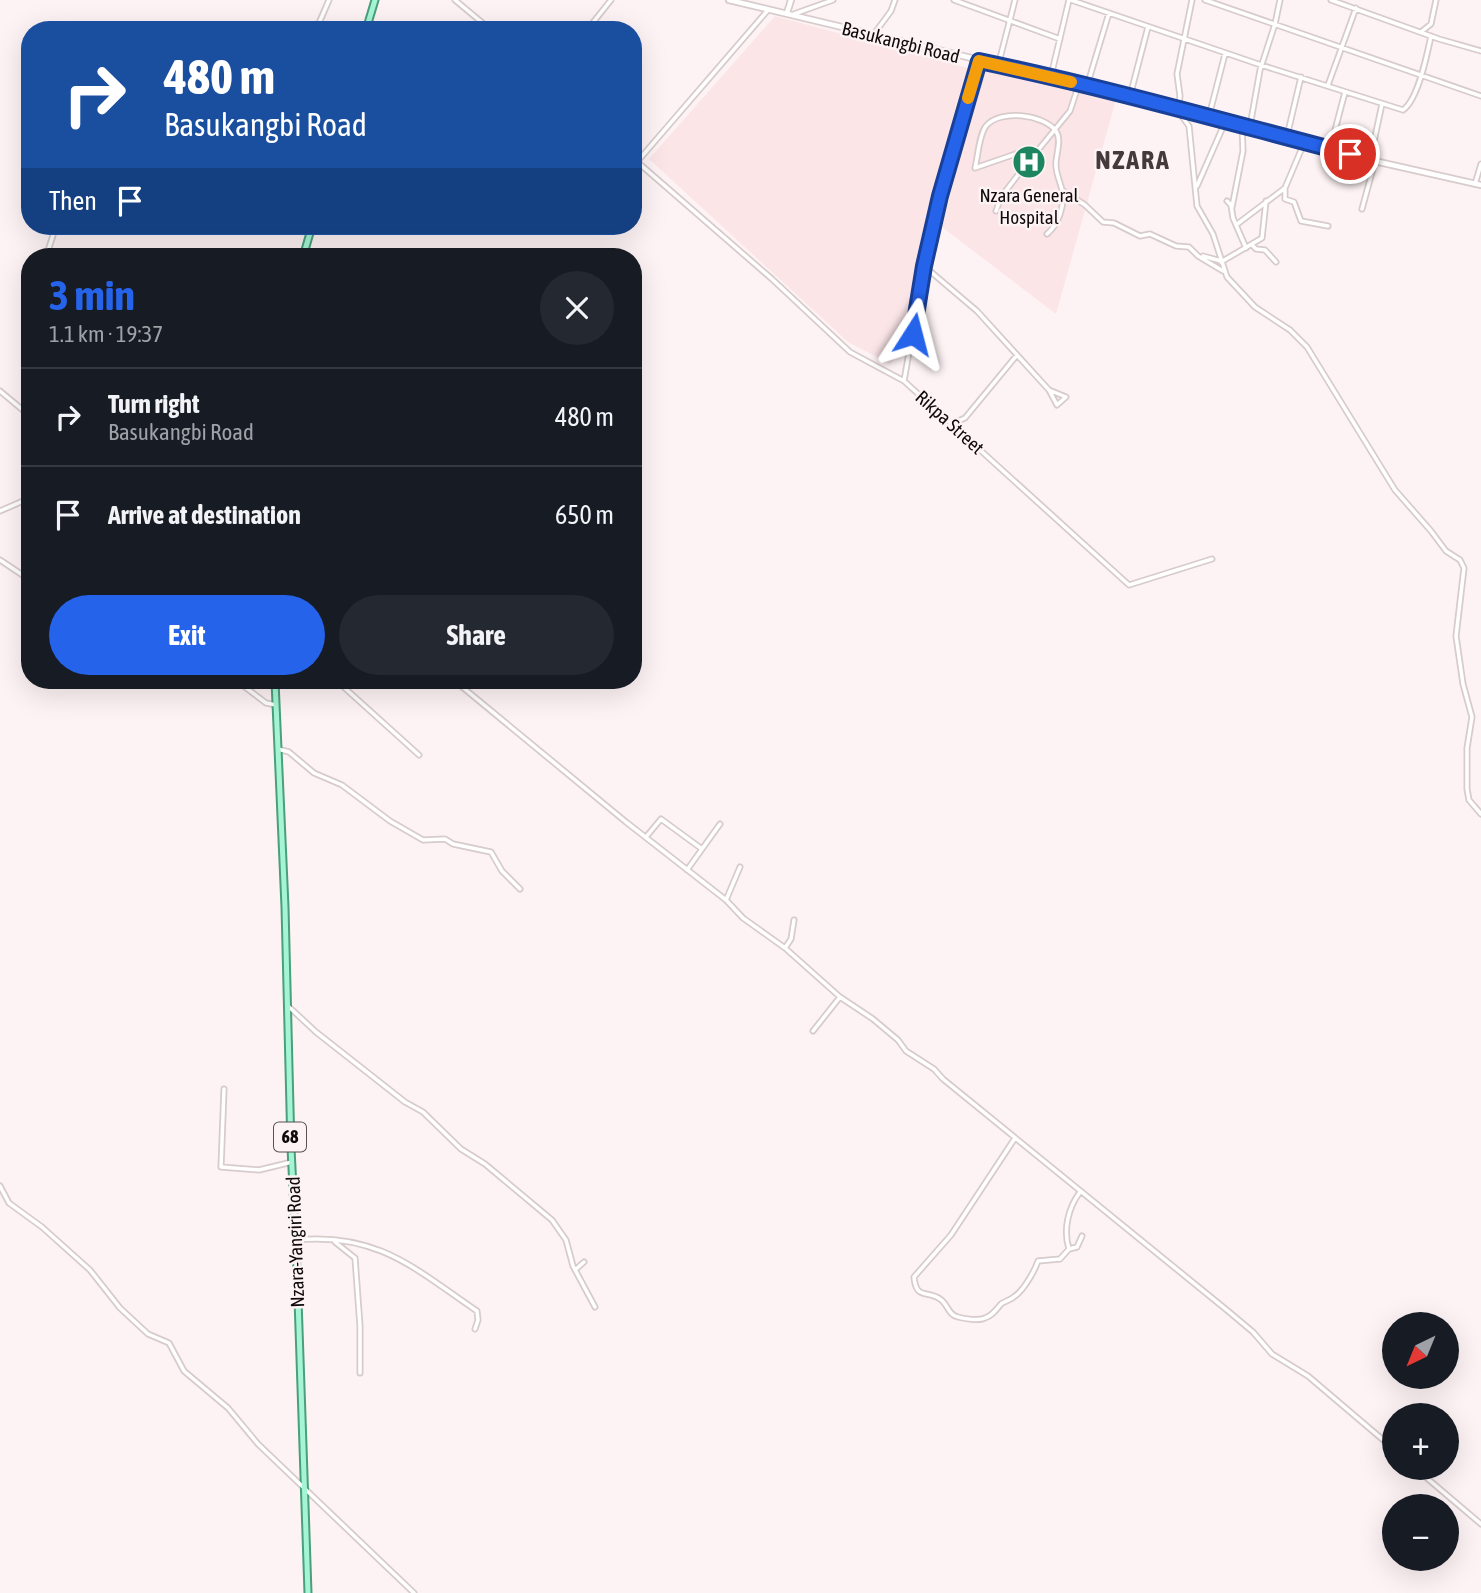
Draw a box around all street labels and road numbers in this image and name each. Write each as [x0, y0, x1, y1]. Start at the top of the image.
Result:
street label: Basukangbi Road [840, 17, 962, 67]
street label: Rikpa Street [911, 386, 989, 458]
road number: 68 [274, 1122, 306, 1152]
street label: Nzara-Yangiri Road [282, 1176, 308, 1308]

